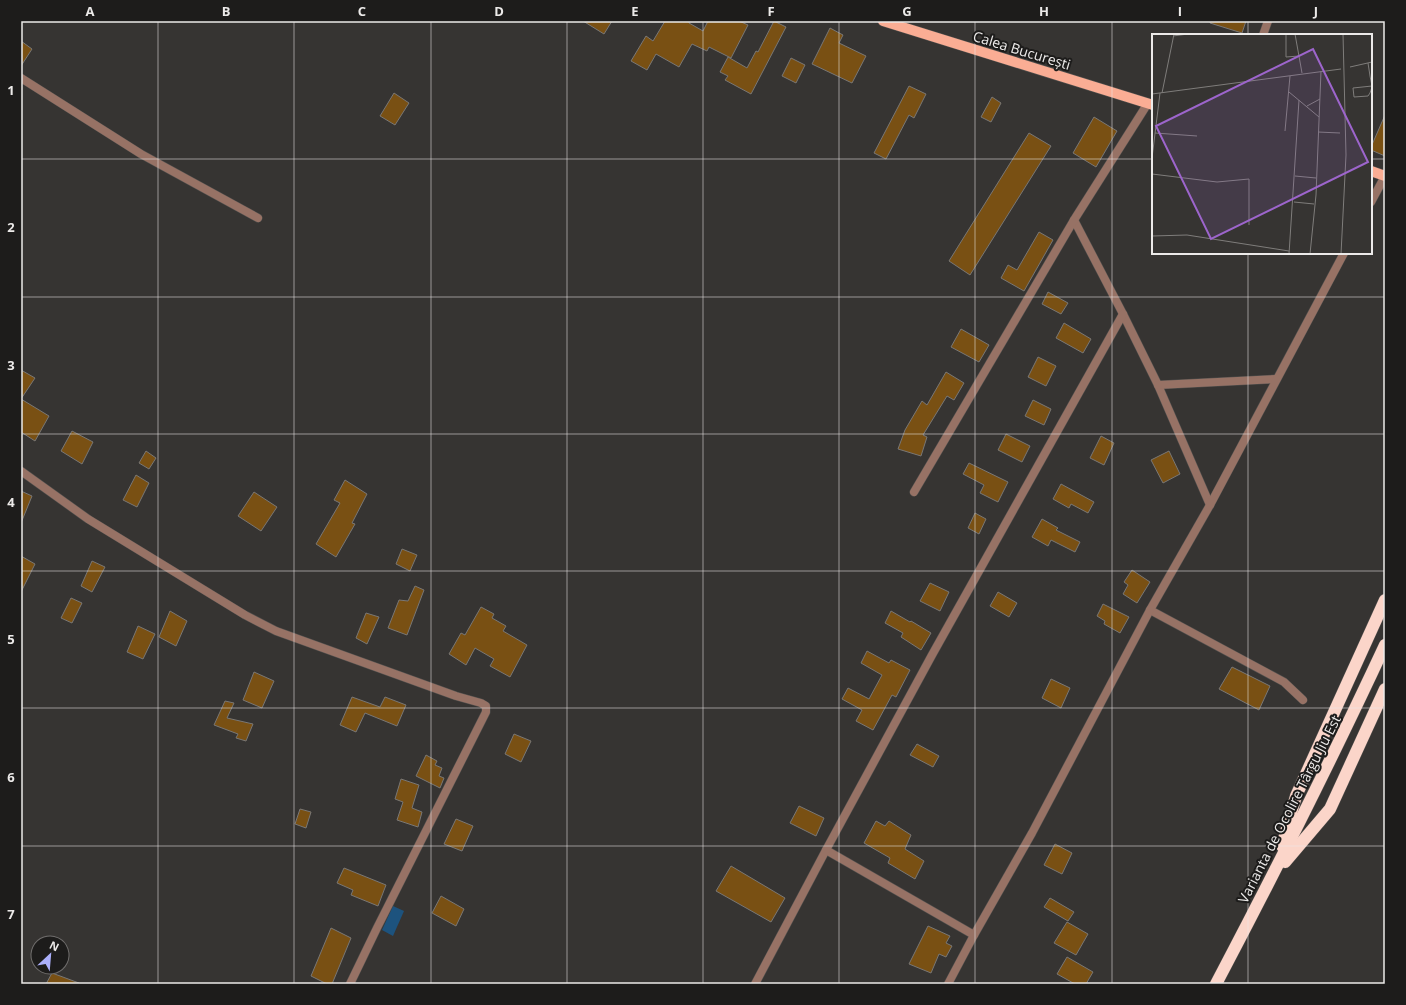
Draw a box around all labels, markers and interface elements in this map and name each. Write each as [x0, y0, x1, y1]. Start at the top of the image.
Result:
text: A [86, 2, 95, 20]
text: B [222, 2, 231, 20]
text: C [358, 2, 366, 20]
text: D [494, 2, 504, 20]
text: E [631, 2, 639, 20]
text: F [767, 2, 775, 20]
text: G [902, 2, 912, 20]
text: H [1039, 2, 1049, 20]
text: I [1178, 2, 1182, 20]
text: J [1313, 2, 1318, 20]
street label: Calea București [971, 26, 1073, 74]
inset map [1152, 34, 1372, 254]
text: 1 [7, 81, 15, 99]
text: 2 [7, 218, 15, 236]
text: 3 [7, 356, 15, 374]
text: 4 [7, 493, 15, 511]
text: 5 [7, 630, 15, 648]
street label: Varianta de Ocolire Târgu Jiu Est [1233, 712, 1345, 906]
text: 6 [7, 768, 15, 786]
text: 7 [7, 905, 15, 923]
north arrow [30, 935, 70, 975]
text: N [47, 937, 62, 954]

